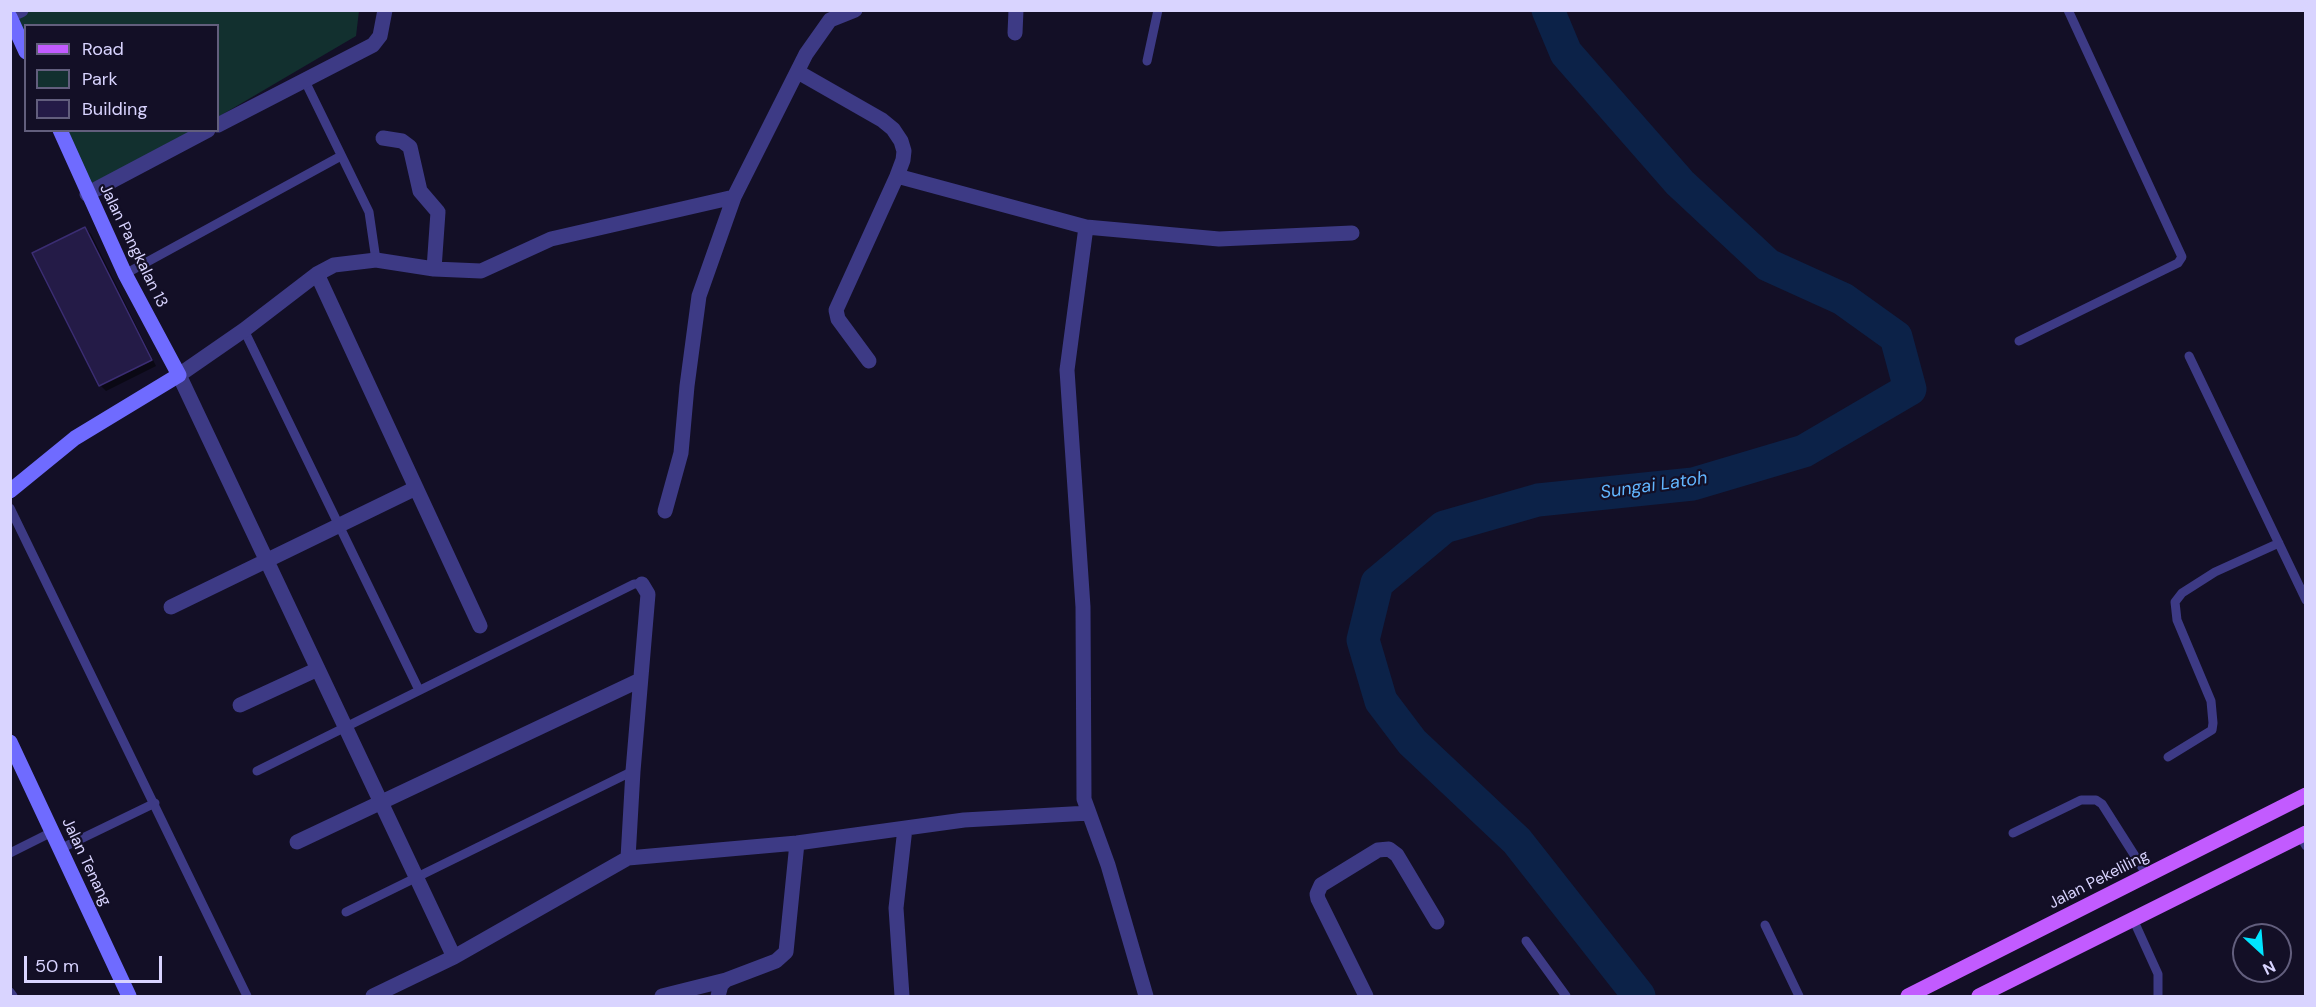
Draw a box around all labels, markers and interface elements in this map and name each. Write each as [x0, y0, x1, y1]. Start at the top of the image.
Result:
legend [24, 24, 219, 132]
text: Road [82, 37, 124, 61]
text: Park [82, 67, 118, 91]
text: Building [82, 97, 147, 121]
street label: Jalan Pangkalan 13 [95, 181, 171, 311]
water label: Sungai Latoh [1599, 468, 1709, 504]
street label: Jalan Tenang [57, 815, 115, 909]
street label: Jalan Pekeliling [2046, 847, 2152, 913]
north arrow [2232, 923, 2292, 983]
scale bar [27, 944, 165, 982]
text: 50 m [35, 954, 79, 978]
text: N [2259, 956, 2279, 980]

